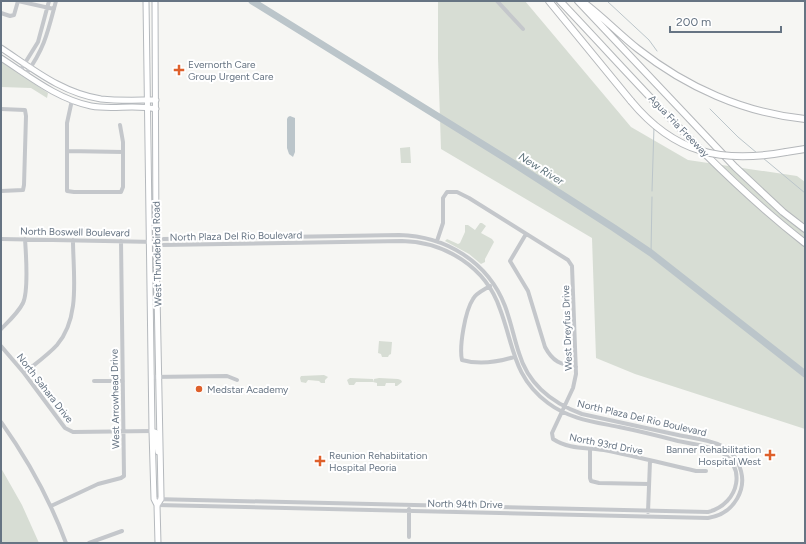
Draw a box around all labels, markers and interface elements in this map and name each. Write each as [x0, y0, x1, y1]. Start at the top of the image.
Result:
scale bar [670, 8, 781, 34]
text: 200 m [676, 15, 711, 29]
place label: Evernorth Care Group Urgent Care [188, 58, 274, 83]
marker: Evernorth Care Group Urgent Care [173, 64, 185, 76]
street label: Agua Fria Freeway [646, 92, 713, 160]
water label: New River [516, 150, 567, 189]
street label: West Thunderbird Road [150, 201, 164, 307]
street label: North Boswell Boulevard [20, 225, 130, 239]
street label: North Plaza Del Rio Boulevard [170, 228, 303, 244]
street label: West Dreyfus Drive [559, 284, 575, 371]
street label: West Arrowhead Drive [108, 348, 122, 449]
street label: North Sahara Drive [14, 351, 77, 426]
place label: Medstar Academy [207, 383, 289, 396]
marker: Medstar Academy [194, 384, 204, 394]
street label: North Plaza Del Rio Boulevard [576, 397, 708, 439]
street label: North 93rd Drive [568, 430, 644, 458]
place label: Banner Rehabilitation Hospital West [666, 443, 761, 468]
place label: Reunion Rehabiitation Hospital Peoria [329, 449, 428, 474]
marker: Banner Rehabilitation Hospital West [764, 449, 776, 461]
marker: Reunion Rehabiitation Hospital Peoria [314, 455, 326, 467]
street label: North 94th Drive [427, 497, 503, 511]

